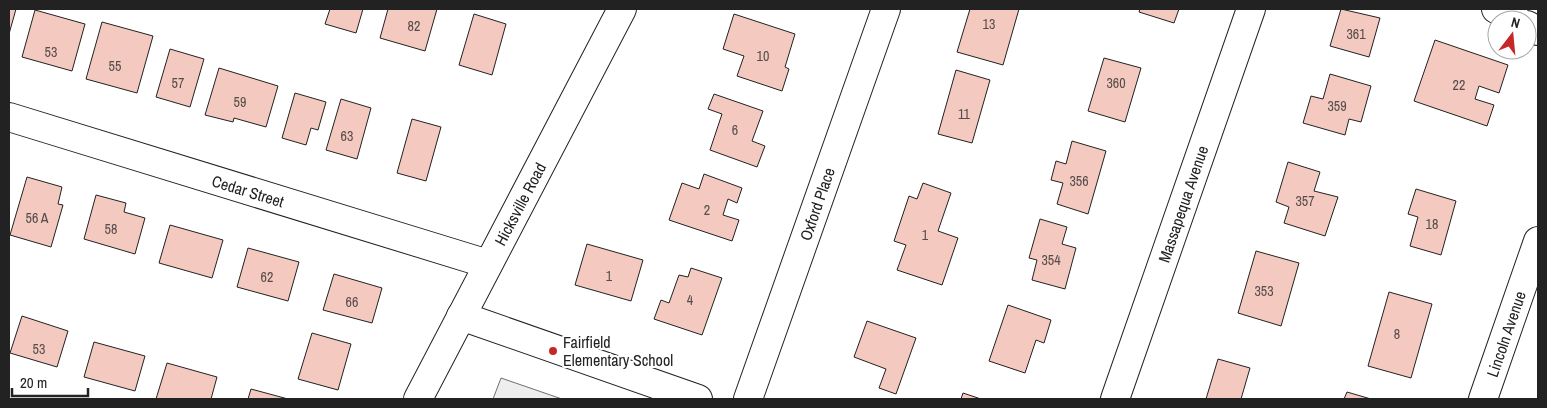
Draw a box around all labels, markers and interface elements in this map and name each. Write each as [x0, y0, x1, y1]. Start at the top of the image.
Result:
north arrow [1487, 10, 1537, 60]
text: N [1509, 13, 1522, 32]
house number: 13 [983, 15, 995, 33]
house number: 82 [408, 17, 420, 35]
house number: 361 [1346, 25, 1366, 43]
house number: 53 [45, 43, 57, 61]
house number: 10 [757, 47, 769, 65]
house number: 55 [109, 57, 121, 75]
house number: 57 [172, 74, 184, 92]
house number: 360 [1106, 74, 1126, 92]
house number: 22 [1453, 76, 1465, 94]
house number: 59 [234, 93, 246, 111]
house number: 359 [1327, 97, 1347, 115]
house number: 11 [958, 105, 971, 123]
house number: 6 [732, 121, 738, 139]
house number: 63 [341, 127, 353, 145]
street label: Massapequa Avenue [1153, 143, 1213, 265]
street label: Hicksville Road [489, 159, 551, 249]
street label: Oxford Place [794, 165, 840, 243]
street label: Cedar Street [209, 170, 287, 212]
house number: 356 [1069, 172, 1089, 190]
house number: 357 [1295, 192, 1315, 210]
house number: 2 [704, 201, 710, 219]
house number: 56 A [26, 209, 49, 227]
house number: 18 [1426, 215, 1438, 233]
house number: 58 [105, 220, 117, 238]
house number: 1 [922, 226, 929, 244]
house number: 354 [1041, 251, 1061, 269]
house number: 1 [606, 267, 613, 285]
house number: 62 [261, 268, 273, 286]
house number: 353 [1254, 282, 1274, 300]
street label: Lincoln Avenue [1481, 288, 1531, 380]
house number: 4 [687, 291, 694, 309]
house number: 66 [346, 293, 358, 311]
house number: 8 [1394, 325, 1400, 343]
place label: Fairfield Elementary School [563, 331, 673, 371]
house number: 53 [33, 340, 45, 358]
marker: Fairfield Elementary School [547, 345, 559, 357]
scale bar [12, 366, 89, 398]
text: 20 m [20, 372, 47, 393]

